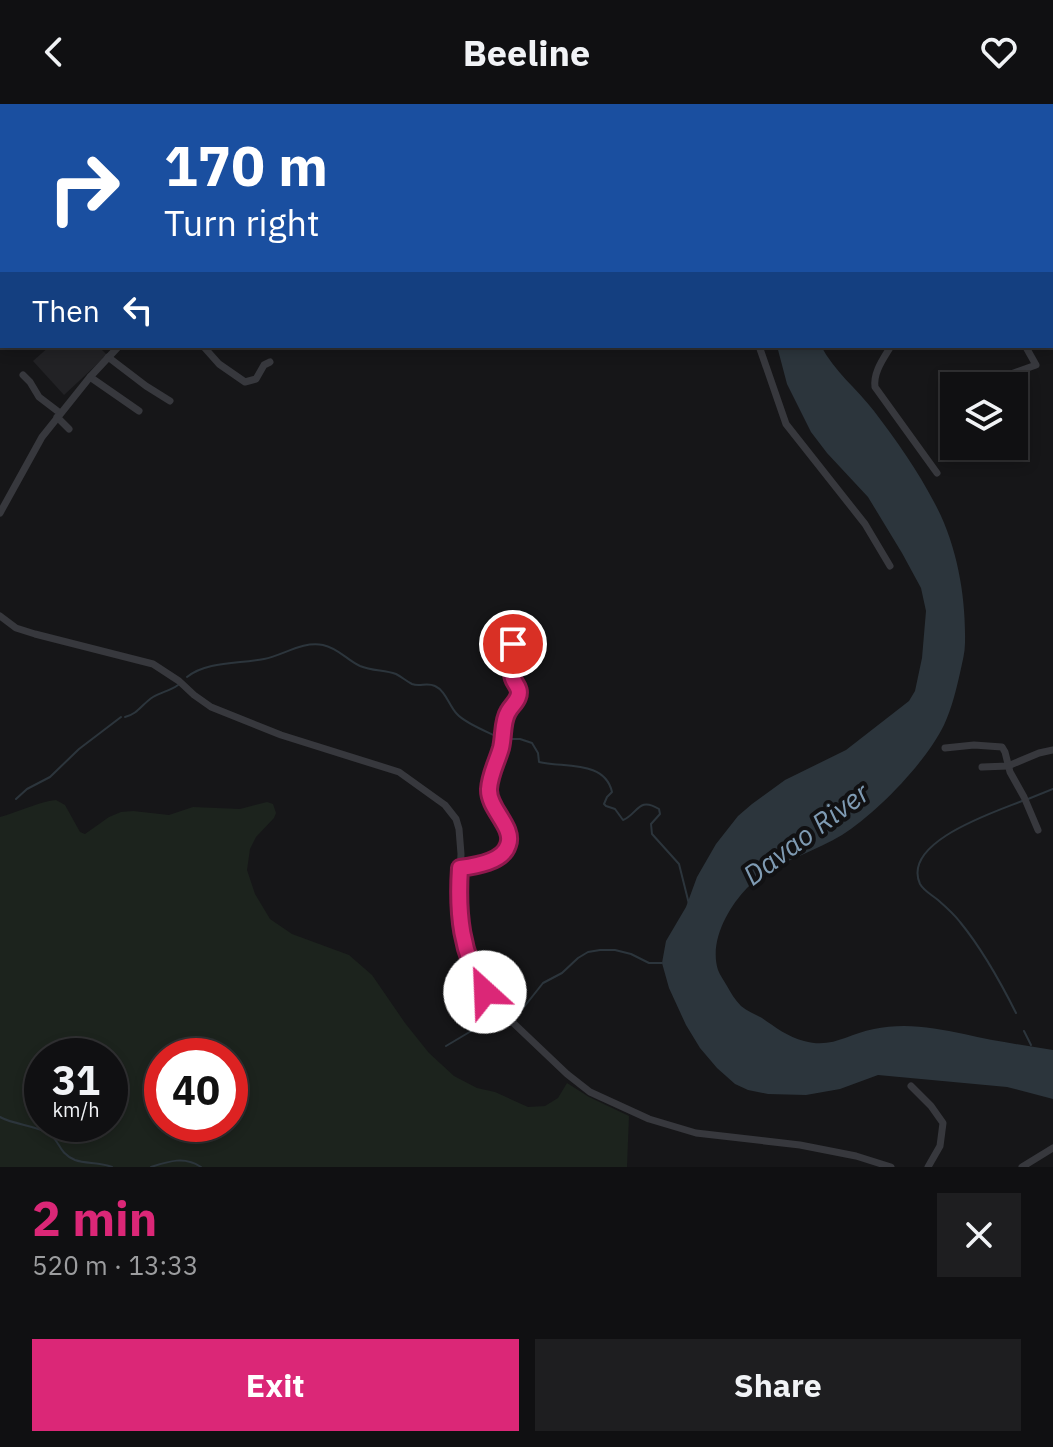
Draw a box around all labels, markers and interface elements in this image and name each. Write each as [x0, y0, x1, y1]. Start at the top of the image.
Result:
text: Beeline [463, 29, 590, 76]
icon: back [32, 30, 76, 74]
icon: heart [977, 30, 1021, 74]
text: 170 m [164, 129, 328, 201]
icon: right [32, 136, 136, 240]
text: Turn right [164, 199, 320, 246]
icon: left [116, 288, 160, 332]
text: Then [32, 291, 100, 330]
map controls [940, 372, 1028, 460]
button: layers [940, 372, 1028, 460]
pin [479, 610, 547, 678]
icon: arrive [491, 622, 535, 666]
water label: Davao River [735, 774, 877, 893]
position arrow [443, 950, 527, 1034]
speed limit sign: 40 [144, 1038, 248, 1142]
text: 31 [52, 1054, 100, 1106]
text: km/h [52, 1096, 100, 1123]
text: 2 min [32, 1187, 157, 1249]
button: close [937, 1193, 1021, 1277]
text: 520 m · 13:33 [32, 1248, 198, 1282]
button: Exit [32, 1339, 519, 1431]
button: Share [535, 1339, 1021, 1431]

